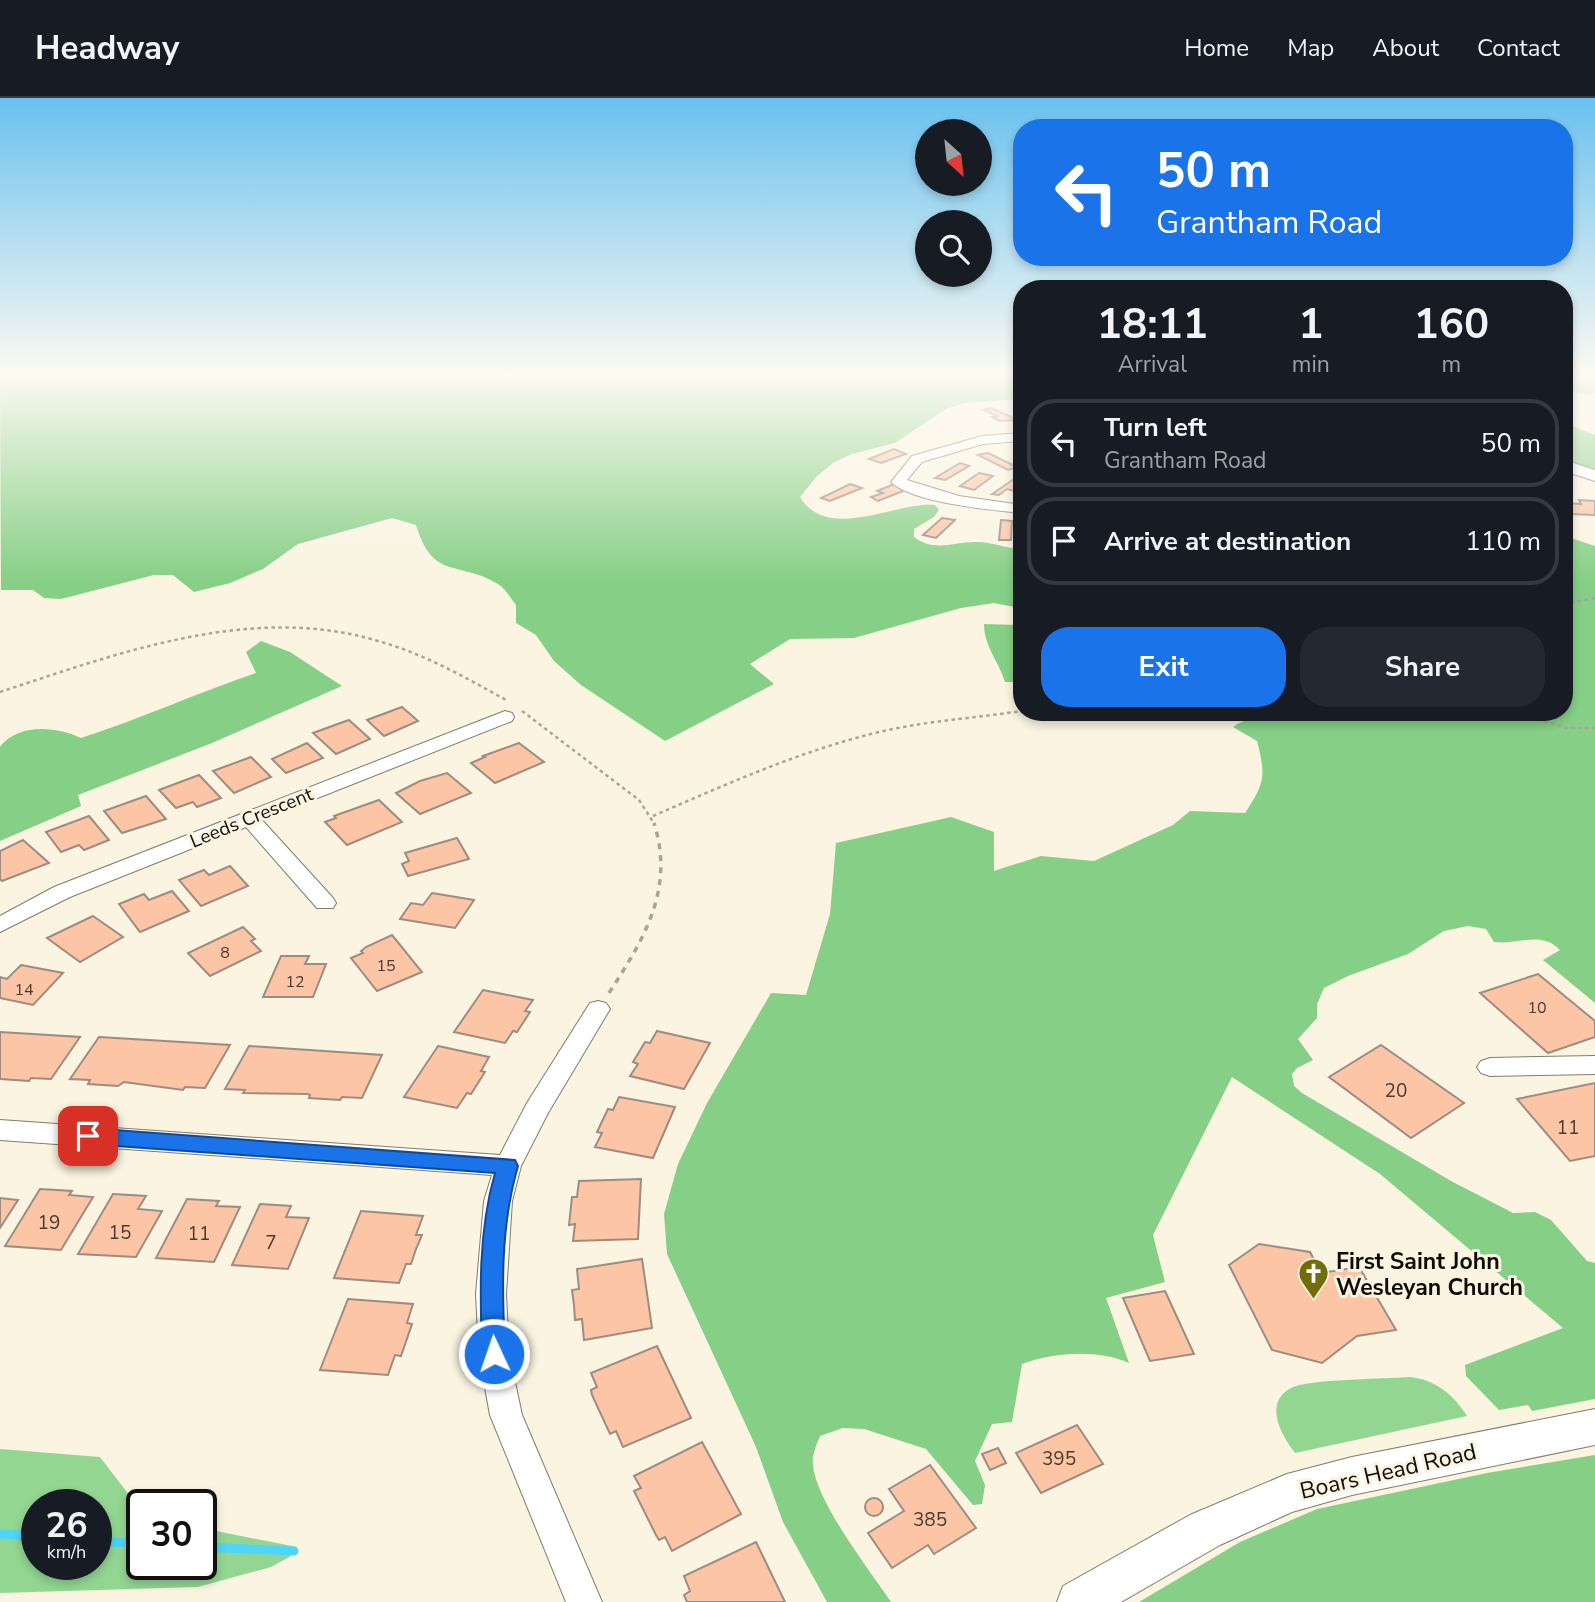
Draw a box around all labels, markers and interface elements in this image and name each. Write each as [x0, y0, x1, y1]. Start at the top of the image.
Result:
text: Headway [35, 26, 179, 71]
text: Home [1184, 32, 1249, 64]
text: Map [1287, 32, 1334, 64]
text: About [1372, 32, 1439, 64]
text: Contact [1477, 32, 1560, 64]
north arrow [915, 119, 992, 196]
map controls [915, 119, 992, 287]
text: 50 m [1156, 137, 1271, 204]
icon: left [1041, 147, 1132, 238]
text: Grantham Road [1156, 201, 1382, 244]
button: search [915, 210, 992, 287]
text: 18:11 [1097, 296, 1208, 353]
text: 1 [1298, 296, 1323, 353]
text: 160 [1414, 296, 1489, 353]
text: Arrival [1118, 349, 1187, 380]
text: min [1292, 349, 1330, 380]
text: m [1442, 349, 1461, 380]
text: Turn left [1104, 410, 1207, 445]
icon: left [1045, 424, 1083, 462]
text: 50 m [1481, 426, 1541, 461]
text: Grantham Road [1104, 445, 1267, 476]
icon: arrive [1045, 522, 1083, 560]
text: Arrive at destination [1104, 524, 1351, 559]
text: 110 m [1465, 524, 1541, 559]
button: Exit [1041, 627, 1286, 707]
button: Share [1300, 627, 1545, 707]
street label: Leeds Crescent [186, 781, 317, 854]
house number: 8 [220, 942, 230, 964]
house number: 15 [376, 955, 396, 977]
house number: 12 [285, 971, 305, 993]
house number: 14 [14, 979, 34, 1001]
house number: 10 [1527, 997, 1547, 1019]
house number: 20 [1385, 1078, 1407, 1104]
pin [58, 1106, 118, 1166]
house number: 11 [1557, 1115, 1579, 1141]
icon: arrive [69, 1117, 107, 1155]
house number: 19 [38, 1210, 60, 1236]
house number: 15 [109, 1220, 131, 1246]
house number: 11 [188, 1221, 210, 1247]
house number: 7 [265, 1230, 277, 1256]
place label: First Saint John Wesleyan Church [1336, 1246, 1523, 1303]
church icon: First Saint John Wesleyan Church [1296, 1257, 1330, 1301]
position arrow [457, 1317, 531, 1391]
street label: Boars Head Road [1297, 1436, 1479, 1507]
house number: 395 [1042, 1446, 1076, 1472]
speed limit sign: 30 [126, 1489, 217, 1580]
text: 26 [45, 1502, 88, 1549]
house number: 385 [913, 1507, 947, 1533]
text: km/h [47, 1540, 86, 1564]

